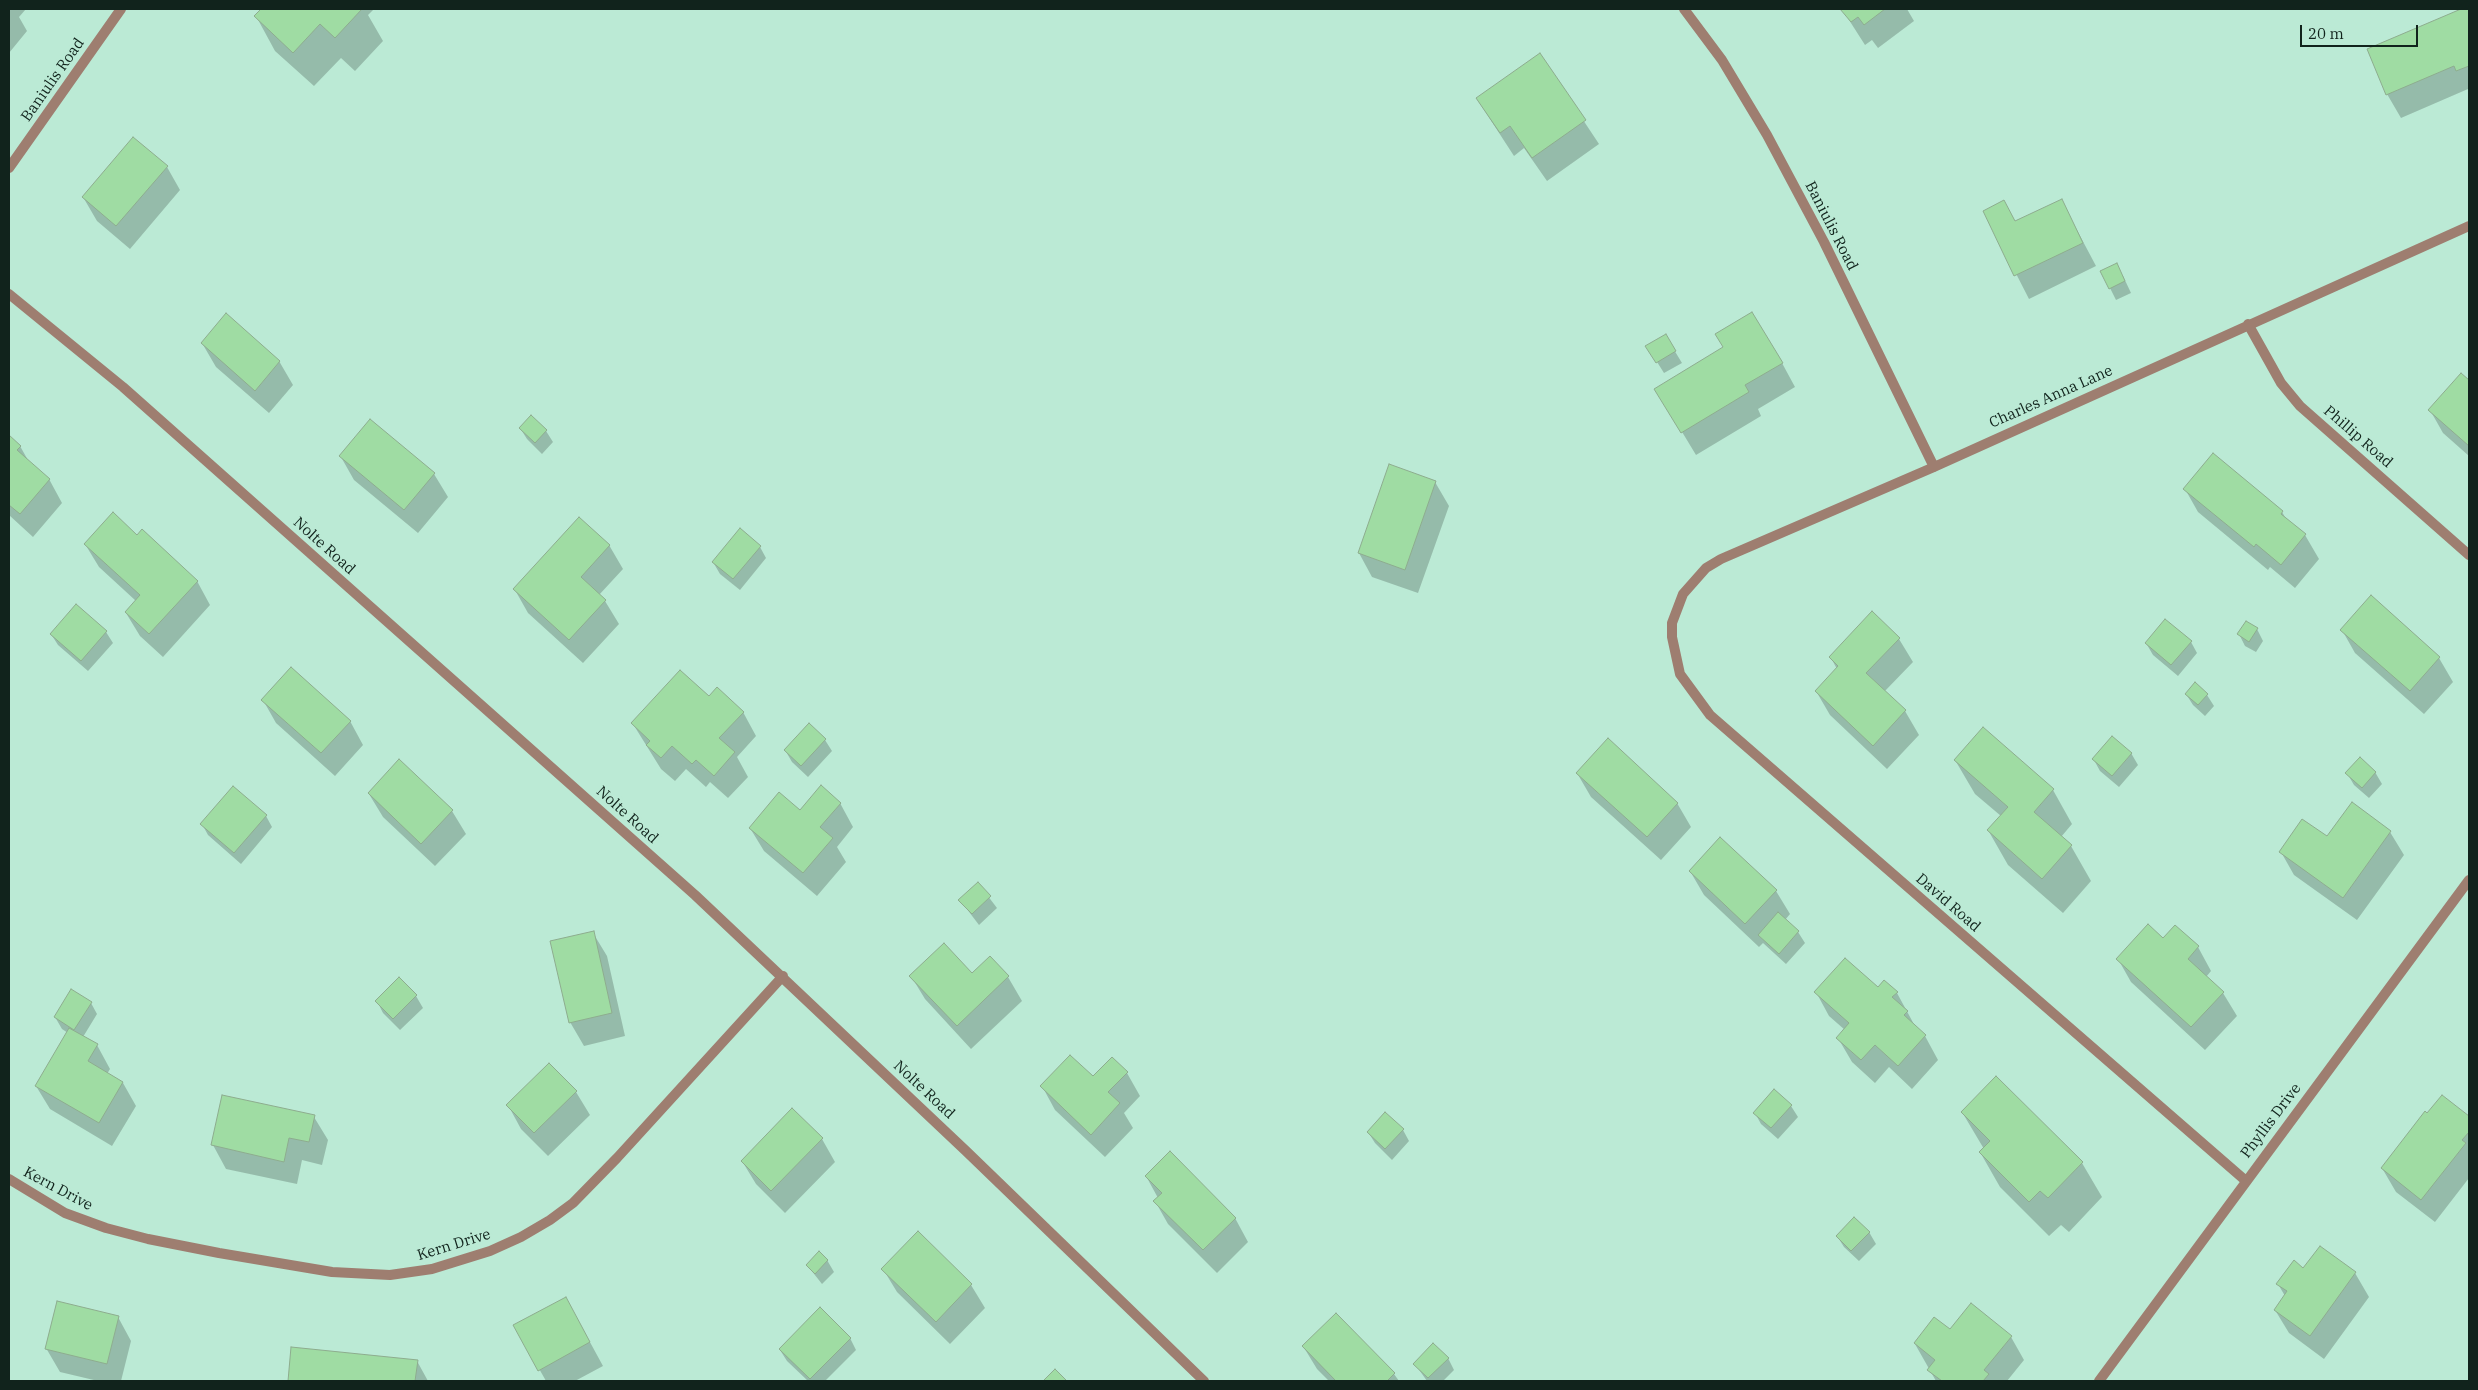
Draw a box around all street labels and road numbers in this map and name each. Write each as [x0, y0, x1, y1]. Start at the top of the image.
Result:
street label: Baniulis Road [18, 35, 88, 125]
street label: Baniulis Road [1801, 178, 1861, 274]
street label: Charles Anna Lane [1987, 362, 2115, 432]
street label: Phillip Road [2320, 402, 2396, 472]
street label: Nolte Road [289, 514, 359, 578]
street label: Nolte Road [592, 783, 662, 847]
street label: David Road [1912, 870, 1984, 936]
street label: Nolte Road [890, 1057, 958, 1123]
street label: Phyllis Drive [2237, 1080, 2305, 1162]
street label: Kern Drive [20, 1163, 96, 1215]
street label: Kern Drive [415, 1225, 493, 1265]

